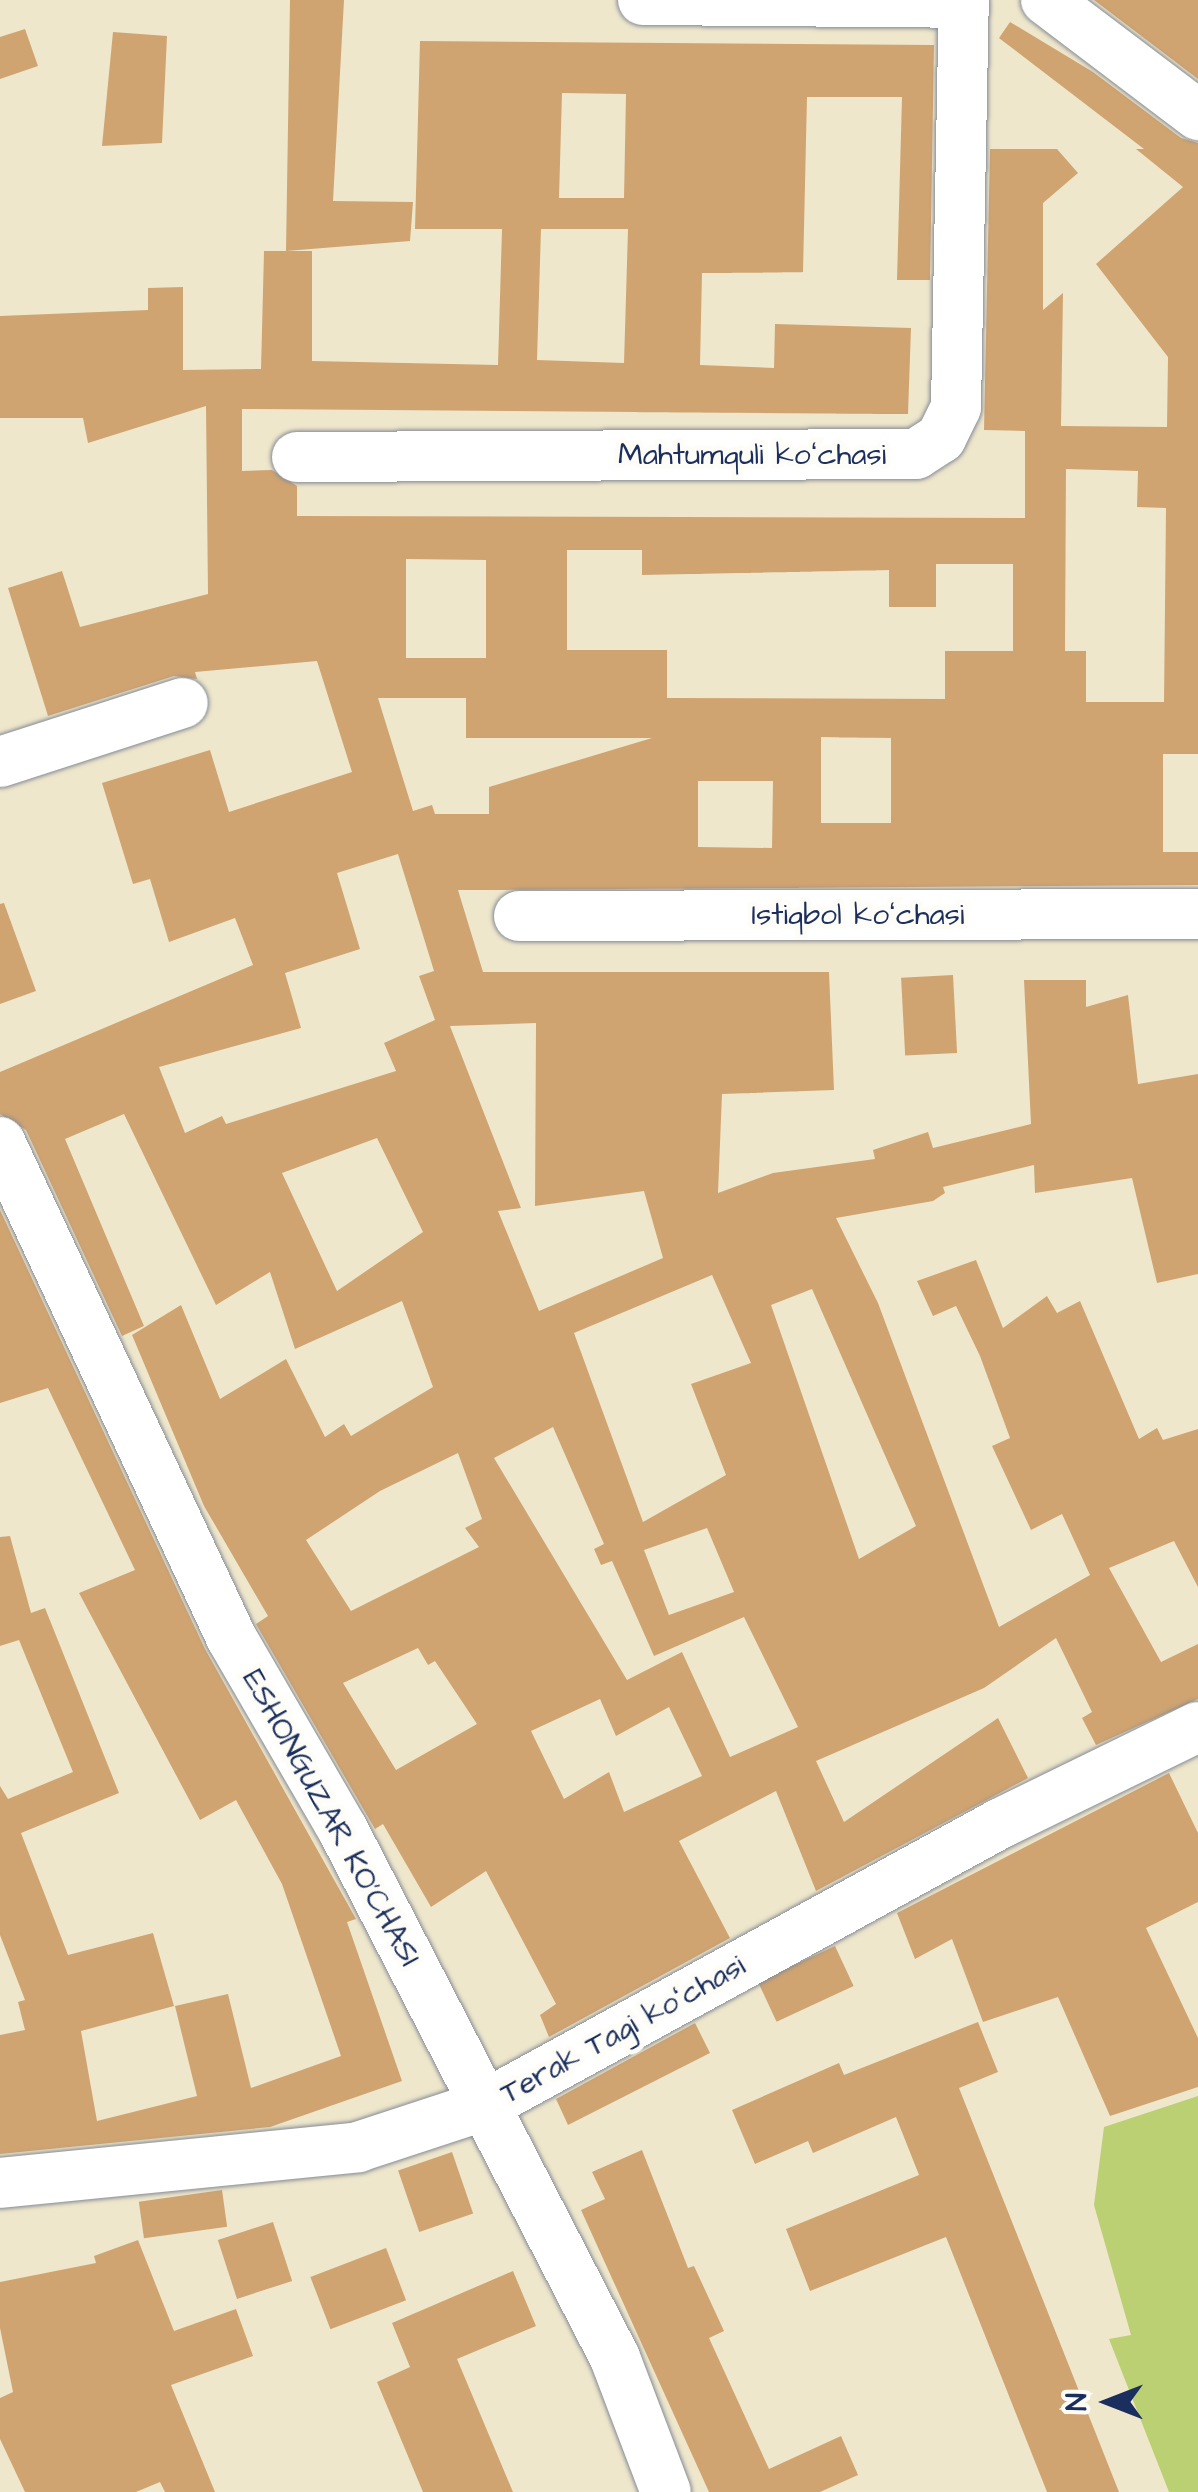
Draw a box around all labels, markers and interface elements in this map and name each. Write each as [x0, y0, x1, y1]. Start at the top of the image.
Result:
street label: Mahtumquli koʻchasi [618, 437, 886, 473]
street label: Istiqbol koʻchasi [752, 897, 964, 933]
street label: ESHONGUZAR KO'CHASI [234, 1663, 428, 1973]
street label: Terak Tagi koʻchasi [495, 1948, 751, 2112]
north arrow [1058, 2352, 1158, 2452]
text: N [1058, 2393, 1097, 2411]

